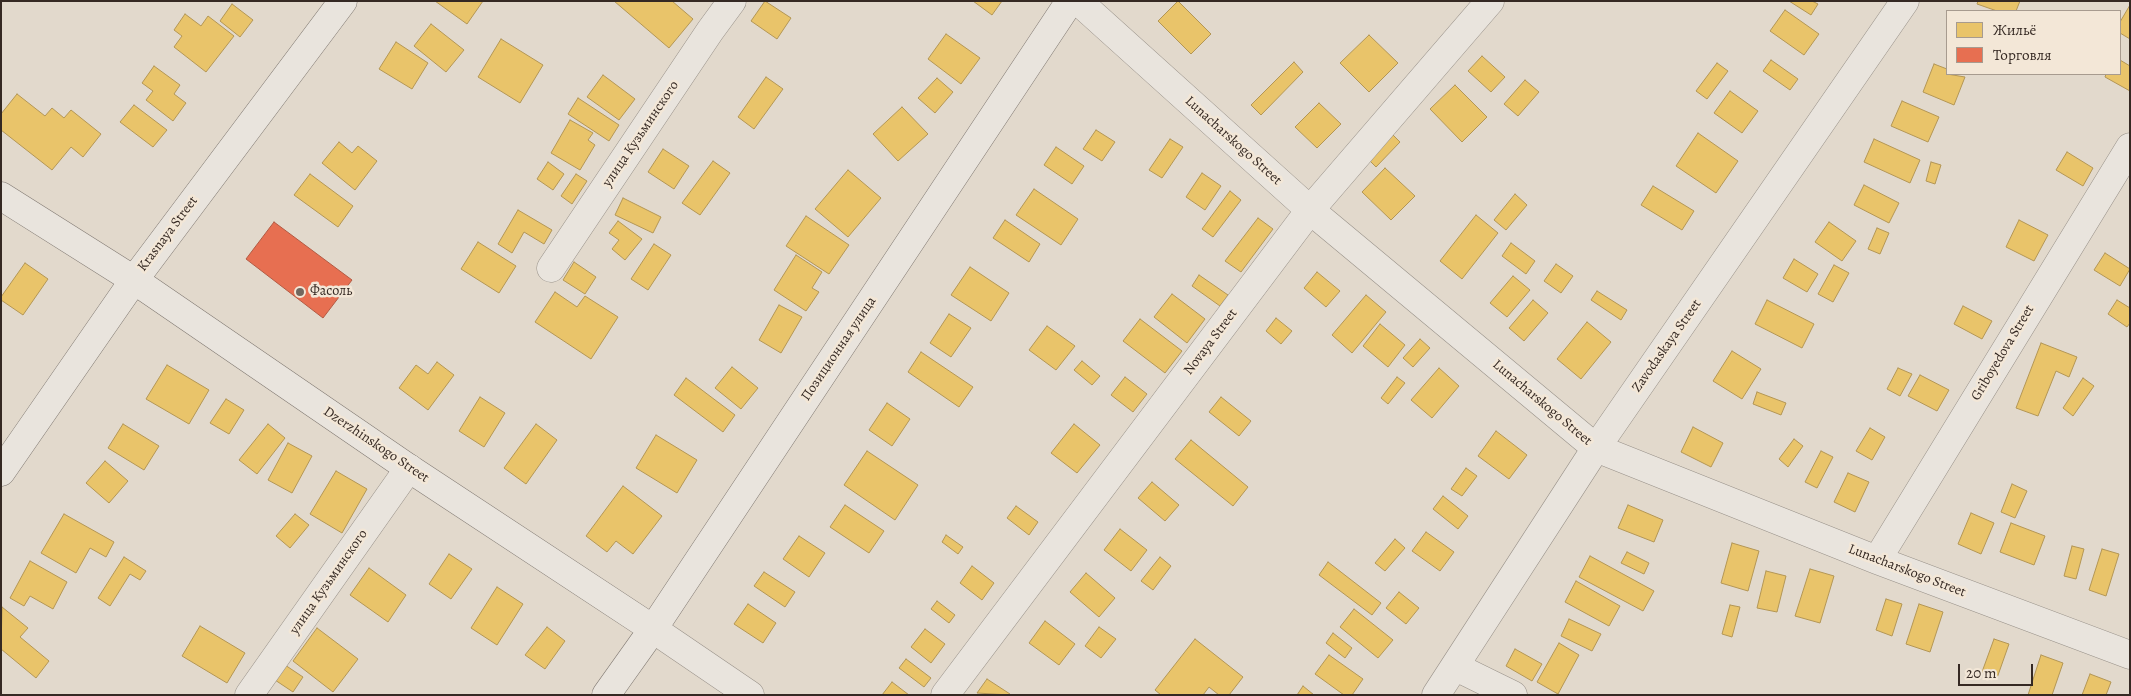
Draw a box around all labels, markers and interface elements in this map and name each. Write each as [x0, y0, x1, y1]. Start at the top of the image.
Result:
legend [1946, 10, 2121, 75]
text: Жильё [1993, 20, 2036, 40]
text: Торговля [1993, 45, 2051, 65]
street label: улица Кузьминского [599, 78, 683, 190]
street label: Lunacharskogo Street [1181, 93, 1285, 189]
street label: Krasnaya Street [134, 193, 202, 275]
place label: Фасоль [310, 284, 352, 300]
marker: Фасоль [294, 286, 306, 298]
street label: Позиционная улица [798, 294, 880, 404]
street label: Zavodaskaya Street [1629, 296, 1705, 396]
street label: Griboyedova Street [1968, 302, 2038, 404]
street label: Novaya Street [1181, 306, 1241, 378]
street label: Lunacharskogo Street [1489, 357, 1595, 449]
street label: Dzerzhinskogo Street [320, 403, 432, 487]
street label: улица Кузьминского [286, 526, 372, 638]
street label: Lunacharskogo Street [1846, 541, 1968, 601]
scale bar [1961, 654, 2036, 686]
text: 20 m [1966, 663, 1997, 683]

